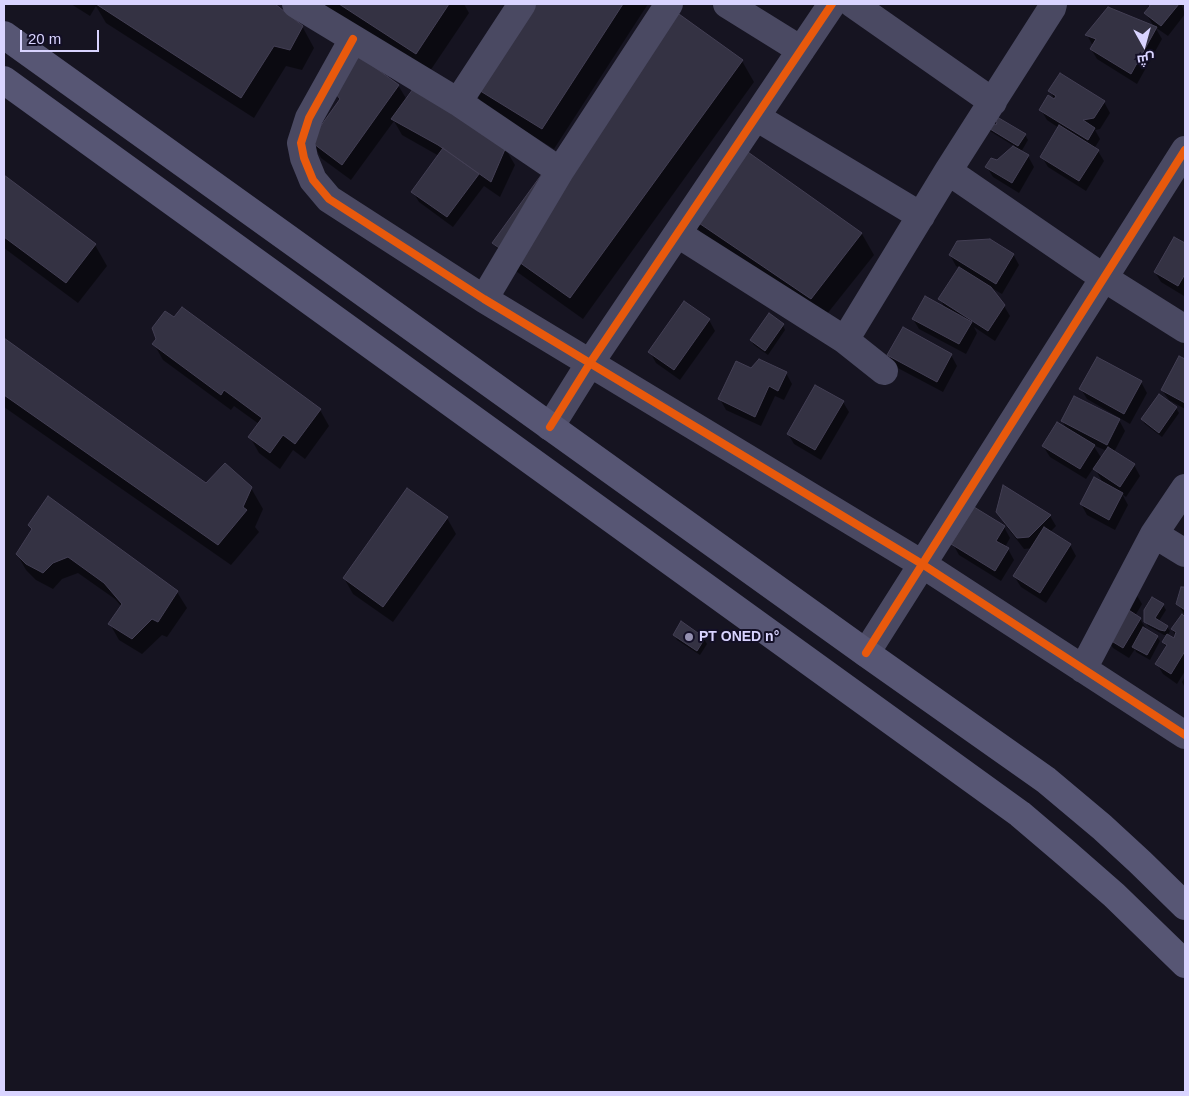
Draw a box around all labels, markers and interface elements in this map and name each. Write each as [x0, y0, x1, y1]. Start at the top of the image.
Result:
scale bar [22, 20, 101, 52]
north arrow [1119, 20, 1169, 70]
text: 20 m [28, 30, 61, 47]
text: ش [1136, 51, 1156, 69]
place label: PT ONED n° [699, 629, 779, 645]
marker: PT ONED n° [683, 631, 695, 643]

